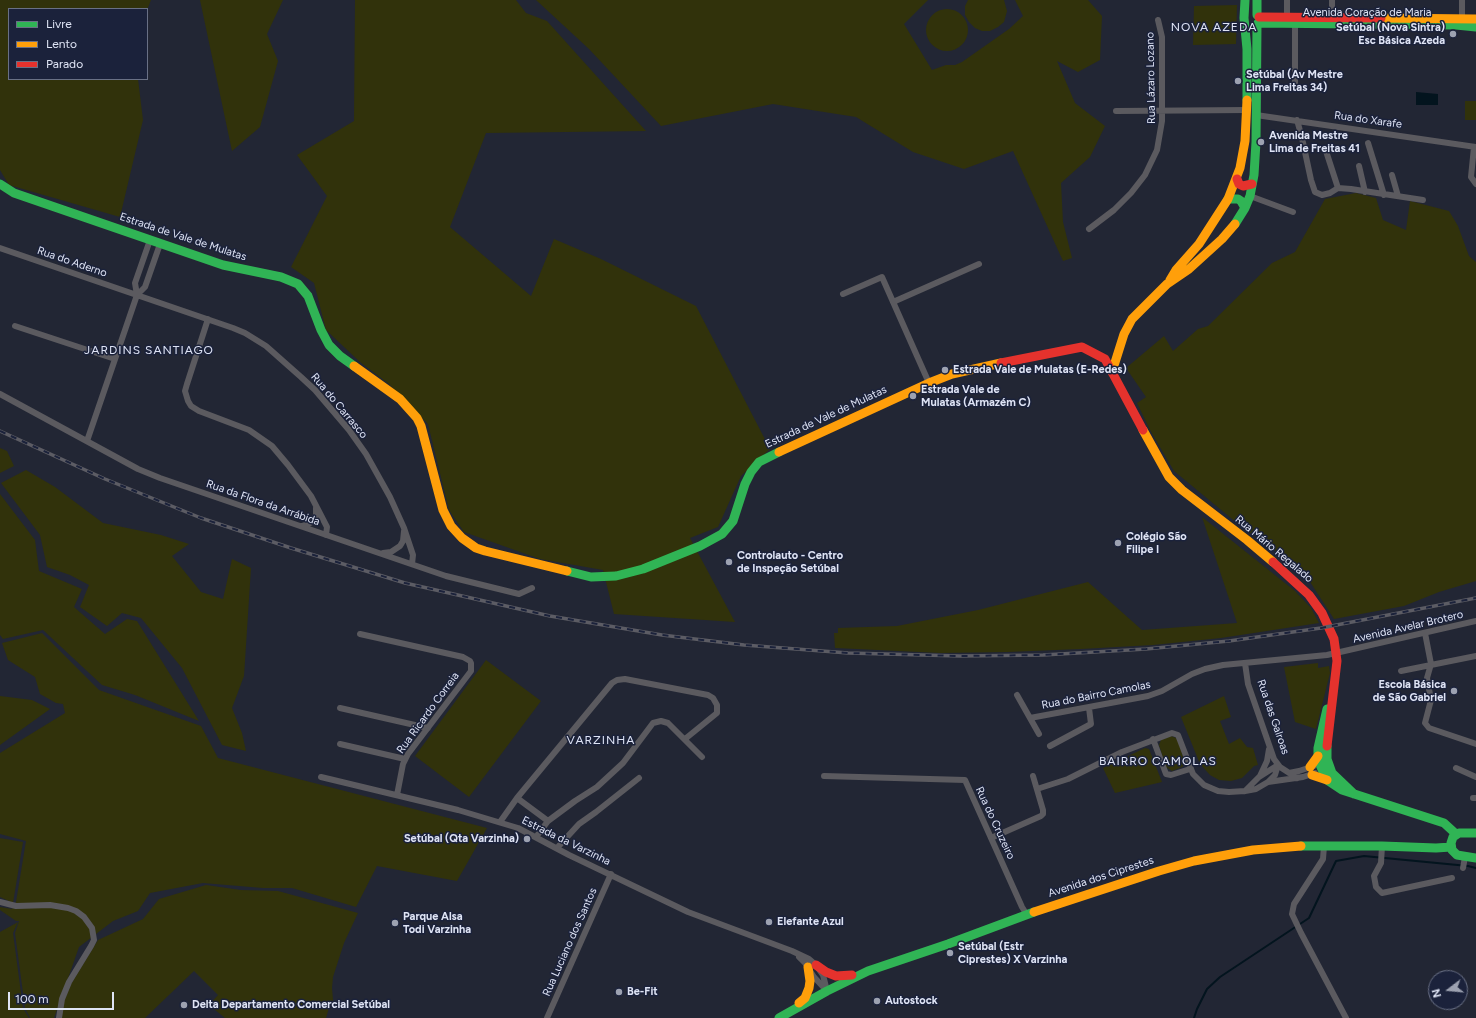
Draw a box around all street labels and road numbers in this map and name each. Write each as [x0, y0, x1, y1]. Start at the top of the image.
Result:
street label: Avenida Coração de Maria [1303, 6, 1431, 20]
street label: Rua Lázaro Lozano [1144, 32, 1158, 124]
street label: Rua do Xarafe [1333, 109, 1403, 131]
street label: Estrada de Vale de Mulatas [118, 210, 248, 264]
street label: Rua do Aderno [35, 244, 109, 280]
street label: Rua do Carrasco [308, 371, 370, 441]
street label: Estrada de Vale de Mulatas [763, 383, 889, 451]
street label: Rua da Flora da Arrábida [204, 477, 322, 529]
street label: Rua Mário Regalado [1232, 513, 1316, 585]
street label: Avenida Avelar Brotero [1352, 608, 1464, 646]
street label: Rua Ricardo Correia [394, 670, 462, 756]
street label: Rua do Bairro Camolas [1040, 678, 1152, 712]
street label: Rua das Galroas [1254, 678, 1292, 756]
street label: Rua do Cruzeiro [972, 785, 1018, 861]
street label: Estrada da Varzinha [520, 814, 612, 868]
street label: Avenida dos Ciprestes [1047, 854, 1155, 900]
street label: Rua Luciano dos Santos [540, 886, 600, 998]

